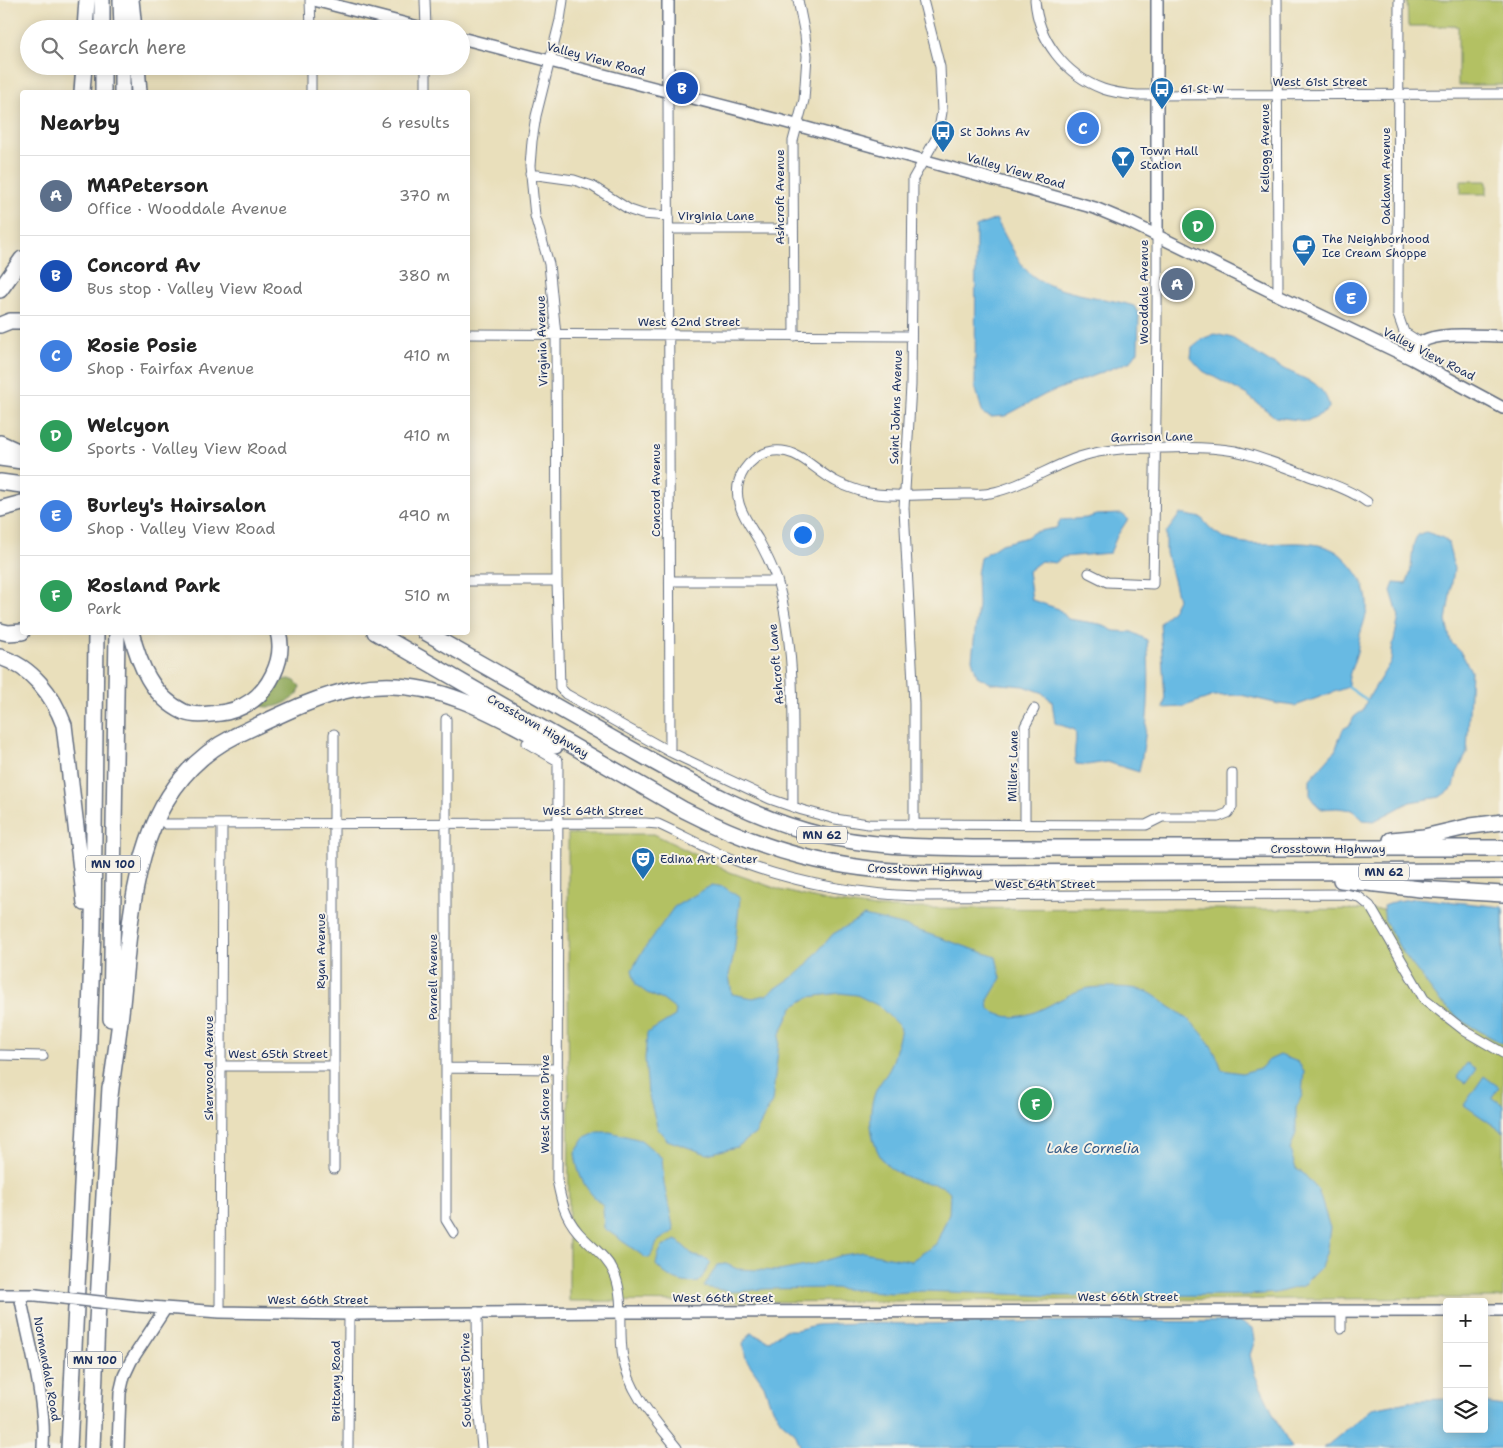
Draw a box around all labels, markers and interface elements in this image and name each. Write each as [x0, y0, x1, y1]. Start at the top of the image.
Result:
search box [20, 20, 470, 75]
icon: search [38, 34, 66, 62]
text: Search here [78, 35, 187, 60]
street label: Valley View Road [545, 38, 648, 80]
pin: B [666, 69, 698, 107]
street label: West 61st Street [1272, 74, 1368, 90]
bus stop icon: 61 St W [1149, 76, 1175, 110]
place label: 61 St W [1180, 81, 1224, 97]
street label: Kellogg Avenue [1257, 103, 1273, 193]
text: Nearby [40, 109, 120, 137]
pin: C [1067, 109, 1099, 147]
text: 6 results [381, 112, 450, 133]
bus stop icon: St Johns Av [930, 119, 956, 153]
place label: St Johns Av [960, 124, 1030, 140]
street label: Oaklawn Avenue [1378, 127, 1394, 225]
place label: Town Hall Station [1140, 143, 1199, 173]
bar icon: Town Hall Station [1110, 145, 1136, 179]
street label: Ashcroft Avenue [772, 149, 788, 245]
street label: Valley View Road [965, 149, 1068, 193]
text: MAPeterson [87, 173, 208, 198]
text: A [50, 185, 62, 206]
text: 370 m [399, 185, 450, 206]
text: Office · Wooddale Avenue [87, 198, 287, 219]
pin: D [1182, 207, 1214, 245]
street label: Virginia Lane [678, 208, 755, 224]
place label: The Neighborhood Ice Cream Shoppe [1322, 231, 1430, 261]
cafe icon: The Neighborhood Ice Cream Shoppe [1291, 233, 1317, 267]
street label: Wooddale Avenue [1136, 239, 1152, 344]
text: Concord Av [87, 253, 201, 278]
text: B [51, 265, 61, 286]
text: 380 m [398, 265, 450, 286]
pin: A [1161, 265, 1193, 303]
text: Bus stop · Valley View Road [87, 278, 303, 299]
pin: E [1335, 279, 1367, 317]
street label: Virginia Avenue [532, 295, 552, 387]
street label: West 62nd Street [638, 314, 740, 330]
street label: Valley View Road [1380, 324, 1478, 384]
text: Rosie Posie [87, 333, 197, 358]
text: C [51, 345, 61, 366]
text: 410 m [403, 345, 450, 366]
street label: Saint Johns Avenue [886, 349, 906, 465]
text: Shop · Fairfax Avenue [87, 358, 254, 379]
text: Welcyon [87, 413, 169, 438]
text: D [50, 425, 62, 446]
text: 410 m [403, 425, 450, 446]
street label: Garrison Lane [1111, 428, 1194, 446]
text: Sports · Valley View Road [87, 438, 287, 459]
street label: Concord Avenue [648, 443, 664, 537]
text: Burley's Hairsalon [87, 493, 266, 518]
text: E [51, 505, 61, 526]
text: 490 m [398, 505, 450, 526]
text: Shop · Valley View Road [87, 518, 275, 539]
your location [790, 522, 816, 548]
text: Rosland Park [87, 573, 221, 598]
text: F [51, 585, 61, 606]
text: 510 m [404, 585, 450, 606]
text: Park [87, 598, 121, 619]
street label: Ashcroft Lane [764, 623, 788, 705]
street label: Crosstown Highway [484, 690, 592, 762]
street label: Millers Lane [1004, 730, 1022, 802]
street label: West 64th Street [543, 803, 643, 819]
road number: MN 62 [797, 826, 847, 844]
street label: Crosstown Highway [1270, 841, 1386, 857]
theatre icon: Edina Art Center [630, 846, 656, 880]
place label: Edina Art Center [660, 851, 758, 867]
road number: MN 100 [86, 856, 140, 872]
street label: Crosstown Highway [867, 860, 983, 880]
road number: MN 62 [1359, 864, 1409, 880]
street label: West 64th Street [995, 876, 1095, 892]
street label: Ryan Avenue [313, 913, 329, 989]
street label: Parnell Avenue [425, 934, 441, 1020]
street label: Sherwood Avenue [201, 1015, 217, 1120]
street label: West 65th Street [228, 1046, 328, 1062]
street label: West Shore Drive [537, 1054, 553, 1154]
pin: F [1020, 1085, 1052, 1123]
water label: Lake Cornelia [1047, 1139, 1139, 1157]
street label: West 66th Street [1078, 1289, 1178, 1305]
street label: West 66th Street [673, 1290, 773, 1306]
street label: West 66th Street [268, 1292, 368, 1308]
map controls [1443, 1298, 1488, 1433]
button: + [1443, 1298, 1488, 1343]
street label: Normandale Road [30, 1315, 64, 1423]
street label: Southcrest Drive [457, 1332, 475, 1428]
street label: Brittany Road [328, 1340, 344, 1422]
button: − [1443, 1343, 1488, 1388]
road number: MN 100 [68, 1352, 122, 1368]
button: layers [1443, 1388, 1488, 1433]

